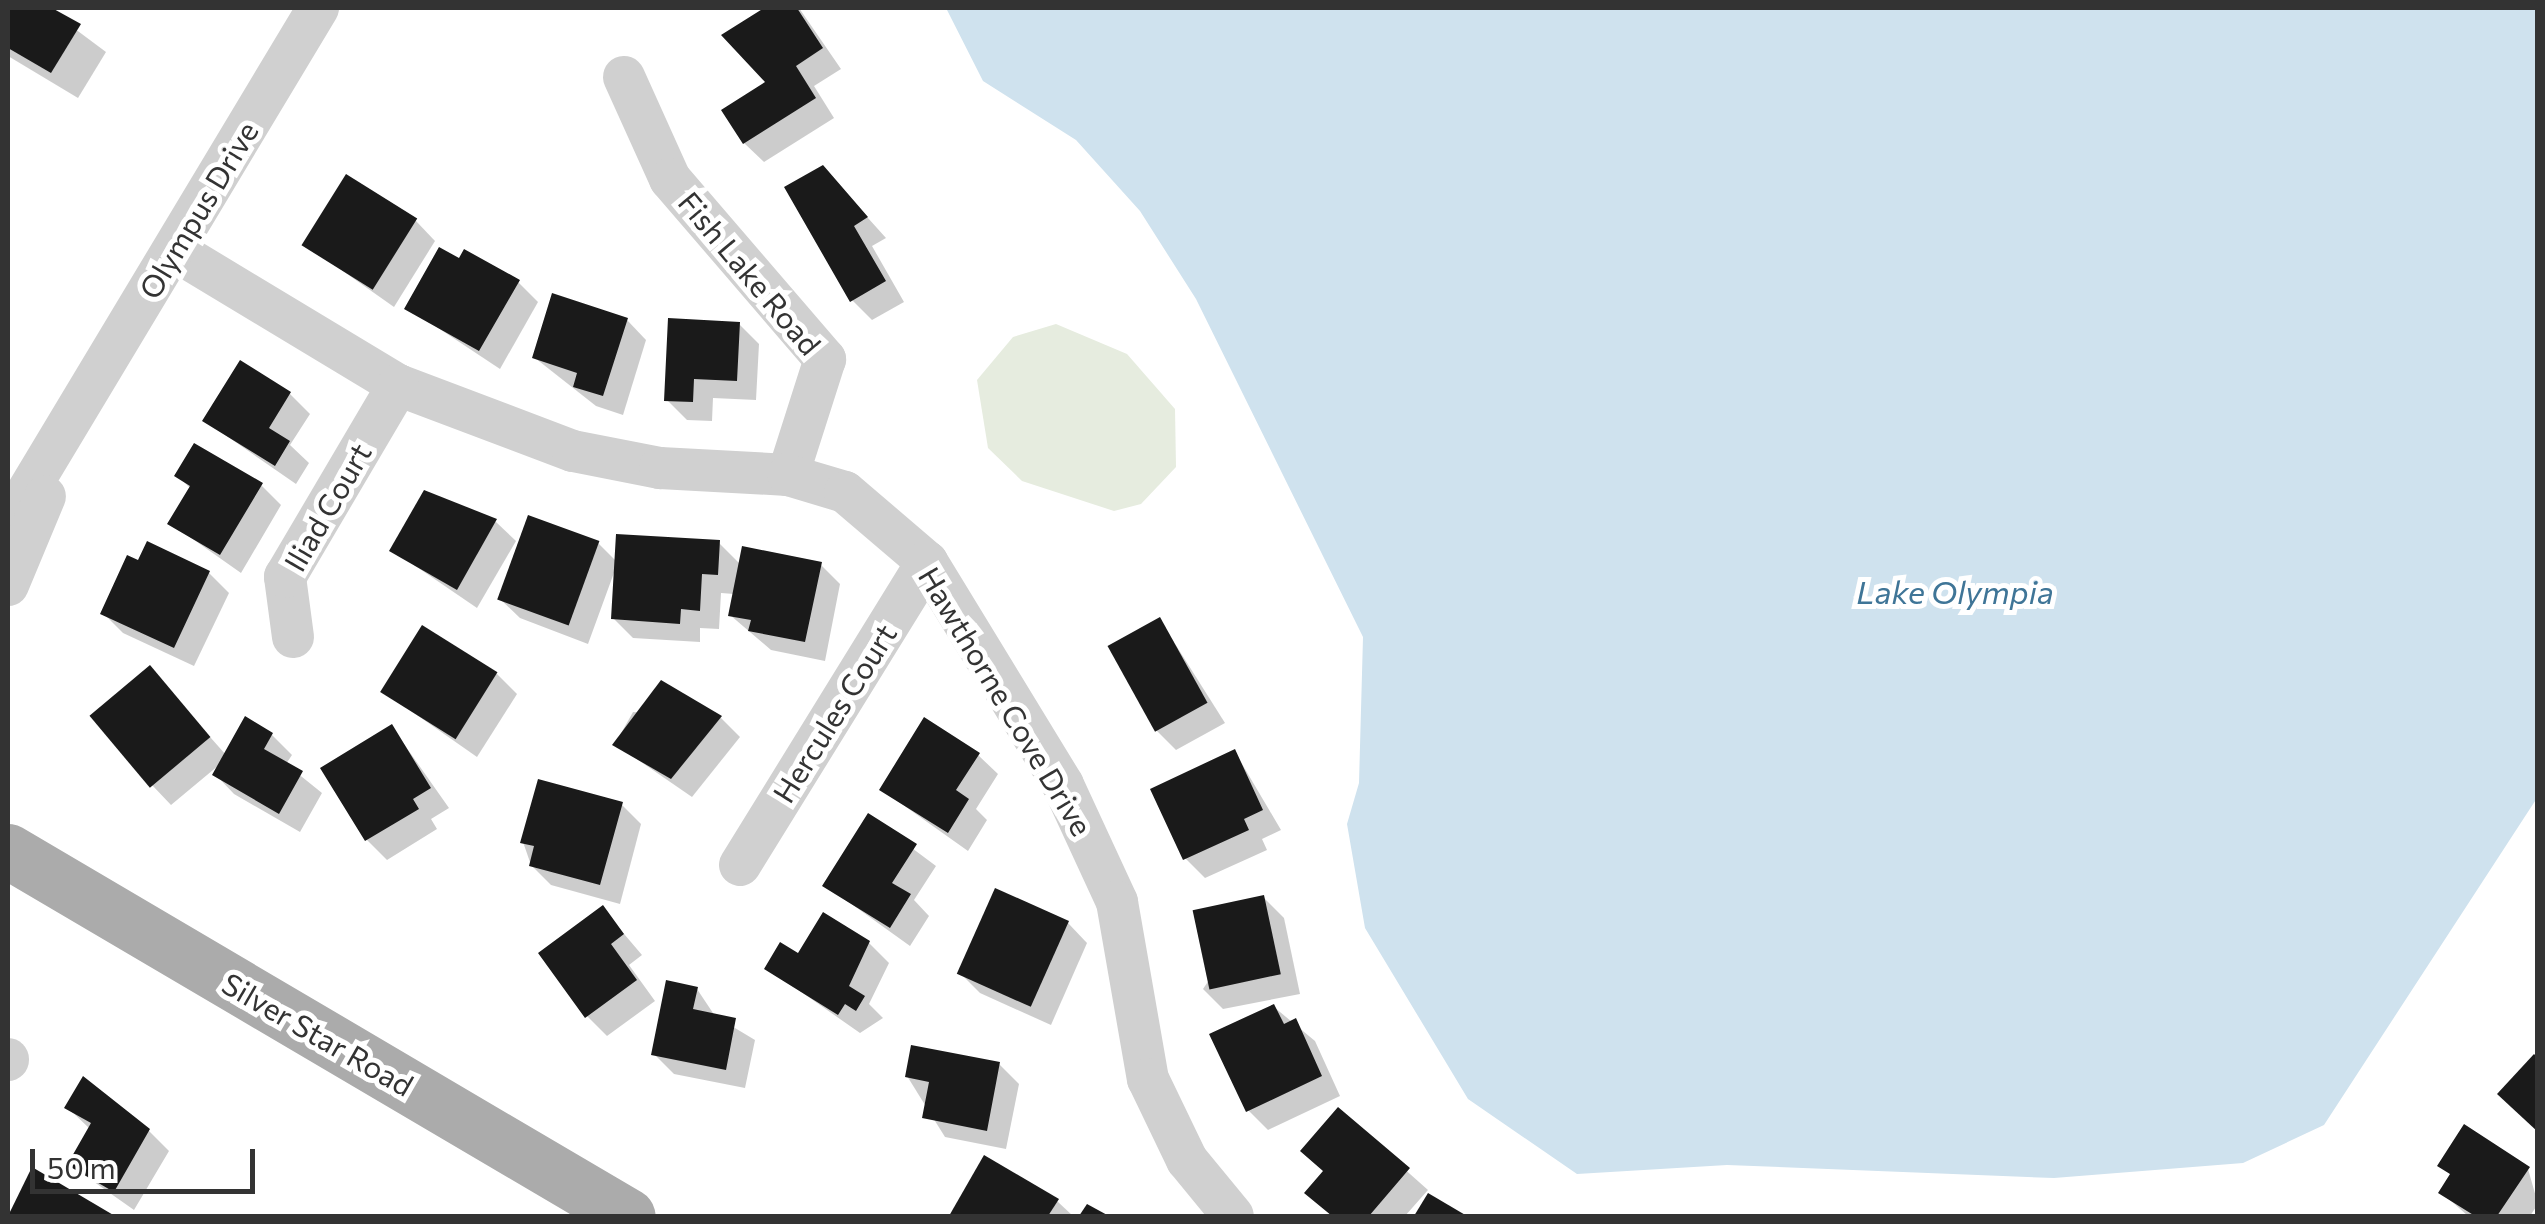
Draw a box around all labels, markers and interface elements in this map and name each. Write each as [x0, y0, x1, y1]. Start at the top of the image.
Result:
street label: Olympus Drive [131, 115, 265, 305]
street label: Fish Lake Road [671, 184, 829, 362]
street label: Iliad Court [276, 437, 378, 577]
street label: Hawthorne Cove Drive [912, 560, 1100, 842]
water label: Lake Olympia [1856, 572, 2054, 610]
street label: Hercules Court [765, 617, 903, 809]
street label: Silver Star Road [216, 965, 420, 1103]
scale bar [35, 1129, 260, 1191]
text: 50 m [47, 1148, 116, 1185]

